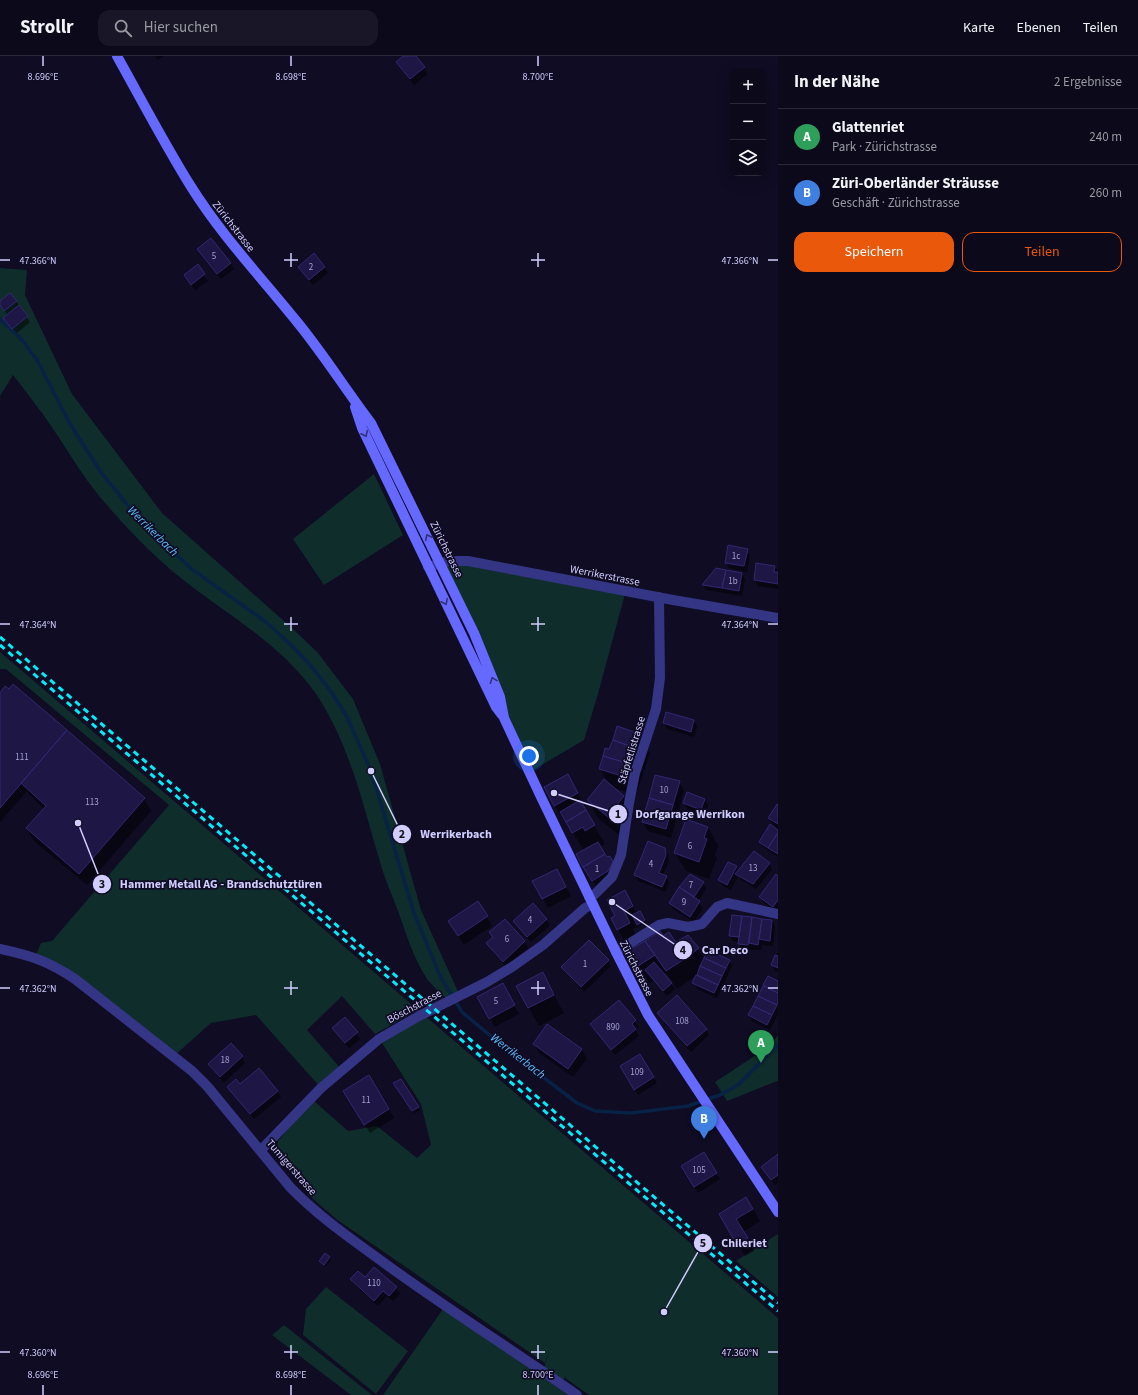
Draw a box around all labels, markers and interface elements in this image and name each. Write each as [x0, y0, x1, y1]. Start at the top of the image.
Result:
search box [98, 10, 378, 46]
text: Strollr [20, 14, 74, 41]
icon: search [112, 17, 134, 39]
text: Hier suchen [144, 17, 218, 38]
text: Karte [963, 18, 995, 38]
text: Ebenen [1017, 18, 1061, 38]
text: Teilen [1083, 18, 1118, 38]
map controls [730, 68, 766, 176]
button: + [730, 68, 766, 104]
text: 8.696°E [28, 70, 58, 84]
text: 8.698°E [276, 70, 306, 84]
text: 8.700°E [523, 70, 553, 84]
text: In der Nähe [794, 70, 880, 94]
text: 2 Ergebnisse [1054, 73, 1122, 91]
button: − [730, 104, 766, 140]
text: Glattenriet [832, 117, 904, 138]
text: A [803, 128, 811, 146]
text: 240 m [1089, 128, 1122, 146]
text: Park · Zürichstrasse [832, 138, 937, 156]
button: layers [730, 140, 766, 176]
text: Züri-Oberländer Sträusse [832, 173, 999, 194]
text: B [803, 184, 811, 202]
text: 260 m [1089, 184, 1122, 202]
text: Geschäft · Zürichstrasse [832, 194, 960, 212]
street label: Zürichstrasse [209, 198, 259, 255]
button: Speichern [794, 232, 954, 272]
button: Teilen [962, 232, 1122, 272]
house number: 5 [212, 250, 217, 263]
text: 47.366°N [19, 254, 57, 268]
text: 47.366°N [721, 254, 759, 268]
house number: 2 [309, 261, 314, 274]
one-way arrow [361, 430, 368, 437]
water label: Werrikerbach [123, 502, 182, 561]
street label: Zürichstrasse [426, 518, 467, 580]
one-way arrow [425, 534, 433, 541]
house number: 1c [732, 550, 740, 563]
street label: Werrikerstrasse [569, 561, 642, 590]
house number: 1b [728, 575, 738, 588]
one-way arrow [440, 597, 448, 605]
text: 47.364°N [19, 618, 57, 632]
text: 47.364°N [721, 618, 759, 632]
one-way arrow [490, 677, 498, 684]
street label: Stäpfetlistrasse [614, 714, 649, 786]
your location [519, 746, 539, 766]
house number: 111 [15, 751, 29, 764]
house number: 10 [660, 784, 669, 797]
house number: 113 [85, 796, 99, 809]
callout: Dorfgarage Werrikon [608, 802, 753, 826]
text: 1 [615, 806, 621, 823]
text: Dorfgarage Werrikon [635, 806, 745, 823]
callout: Werrikerbach [392, 822, 500, 846]
text: 2 [399, 826, 405, 843]
text: Werrikerbach [420, 826, 492, 843]
house number: 6 [688, 840, 693, 853]
house number: 4 [649, 858, 654, 871]
house number: 13 [749, 862, 758, 875]
house number: 1 [595, 863, 599, 876]
callout: Hammer Metall AG - Brandschutztüren [92, 872, 331, 896]
text: 3 [99, 876, 105, 893]
text: Hammer Metall AG - Brandschutztüren [120, 876, 322, 893]
house number: 7 [689, 879, 694, 892]
house number: 9 [682, 896, 687, 909]
house number: 4 [528, 914, 533, 927]
house number: 6 [505, 933, 510, 946]
street label: Zürichstrasse [616, 938, 657, 999]
callout: Car Deco [673, 938, 756, 962]
text: 4 [680, 942, 687, 959]
text: Car Deco [702, 942, 748, 959]
house number: 1 [583, 958, 587, 971]
text: 47.362°N [19, 982, 57, 996]
text: 47.362°N [721, 982, 759, 996]
street label: Böschstrasse [384, 986, 445, 1027]
house number: 5 [494, 995, 499, 1008]
house number: 108 [675, 1015, 689, 1028]
house number: 890 [606, 1021, 620, 1034]
water label: Werrikerbach [487, 1030, 549, 1083]
pin: A [748, 1030, 774, 1063]
house number: 18 [221, 1054, 230, 1067]
house number: 109 [630, 1066, 644, 1079]
house number: 11 [362, 1094, 370, 1107]
pin: B [691, 1106, 717, 1139]
street label: Tumigerstrasse [263, 1136, 321, 1199]
house number: 105 [692, 1164, 706, 1177]
callout: Chileriet [693, 1231, 775, 1255]
text: 5 [700, 1235, 706, 1252]
text: Chileriet [721, 1235, 767, 1252]
house number: 110 [367, 1277, 381, 1290]
text: 47.360°N [19, 1346, 57, 1360]
text: 47.360°N [721, 1346, 759, 1360]
text: 8.696°E [28, 1368, 58, 1382]
text: 8.698°E [276, 1368, 306, 1382]
text: 8.700°E [523, 1368, 553, 1382]

